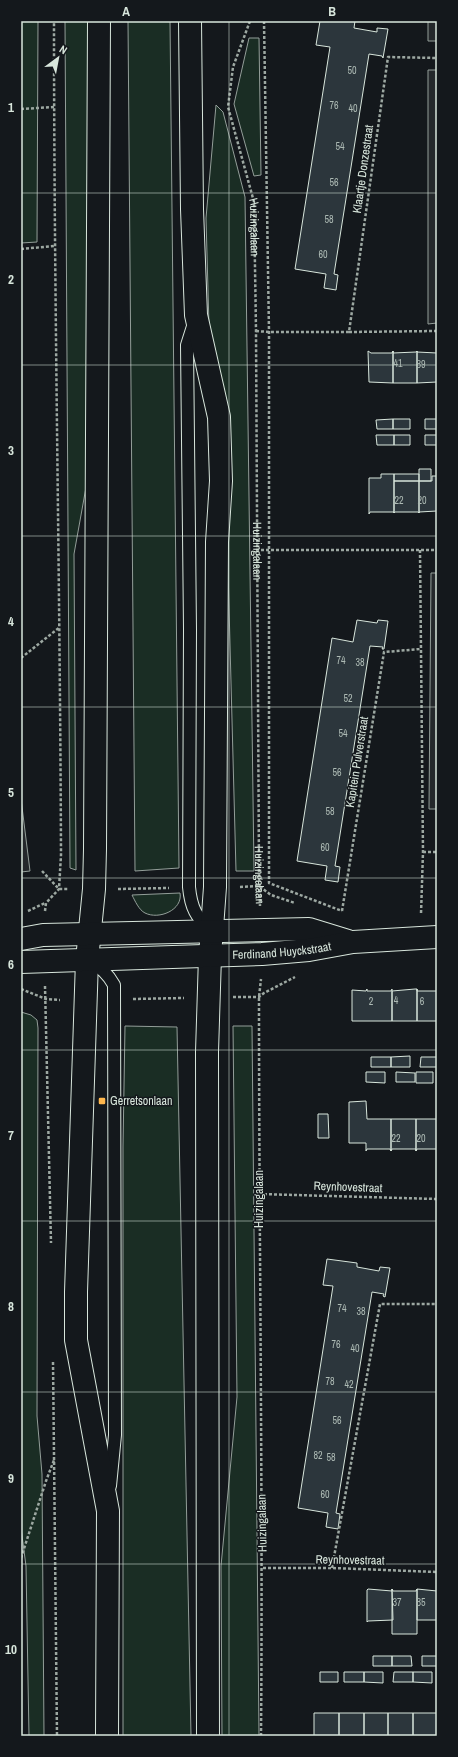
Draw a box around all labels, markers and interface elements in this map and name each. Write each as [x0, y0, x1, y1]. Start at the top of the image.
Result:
text: A [122, 3, 130, 20]
text: B [328, 3, 336, 20]
north arrow [38, 38, 78, 78]
text: N [57, 42, 70, 57]
house number: 50 [347, 64, 357, 77]
text: 1 [8, 99, 14, 116]
house number: 76 [329, 99, 339, 112]
house number: 40 [348, 102, 358, 115]
street label: Klaartje Donzestraat [349, 123, 377, 214]
house number: 54 [335, 140, 345, 153]
house number: 56 [329, 176, 339, 189]
street label: Huizingalaan [245, 196, 263, 256]
house number: 58 [324, 213, 334, 226]
house number: 60 [318, 248, 328, 261]
text: 2 [8, 271, 14, 288]
house number: 41 [393, 357, 403, 370]
house number: 39 [416, 358, 426, 371]
text: 3 [8, 442, 14, 459]
house number: 22 [394, 494, 404, 507]
house number: 20 [417, 494, 427, 507]
street label: Huizingalaan [249, 522, 265, 580]
text: 4 [8, 613, 14, 630]
house number: 74 [336, 654, 346, 667]
house number: 38 [355, 656, 365, 669]
house number: 52 [343, 692, 353, 705]
street label: Kapitein Pulverstraat [342, 715, 372, 809]
house number: 54 [338, 727, 348, 740]
house number: 56 [332, 766, 342, 779]
text: 5 [8, 784, 14, 801]
house number: 58 [325, 805, 335, 818]
house number: 60 [320, 841, 330, 854]
street label: Huizingalaan [251, 846, 268, 904]
street label: Ferdinand Huyckstraat [232, 938, 333, 963]
text: 6 [8, 956, 14, 973]
house number: 4 [394, 994, 399, 1007]
house number: 2 [369, 995, 374, 1008]
house number: 6 [420, 995, 425, 1008]
place label: Gerretsonlaan [110, 1093, 172, 1109]
marker: Gerretsonlaan [97, 1096, 107, 1106]
text: 7 [8, 1127, 14, 1144]
house number: 22 [391, 1132, 401, 1145]
house number: 20 [416, 1132, 426, 1145]
street label: Huizingalaan [251, 1170, 267, 1228]
street label: Reynhovestraat [313, 1178, 383, 1196]
text: 8 [8, 1298, 14, 1315]
house number: 74 [337, 1302, 347, 1315]
house number: 38 [356, 1305, 366, 1318]
house number: 76 [331, 1338, 341, 1351]
house number: 40 [350, 1342, 360, 1355]
house number: 78 [325, 1375, 335, 1388]
house number: 42 [344, 1378, 354, 1391]
house number: 56 [332, 1414, 342, 1427]
house number: 82 [313, 1449, 323, 1462]
house number: 58 [326, 1451, 336, 1464]
text: 9 [8, 1470, 14, 1487]
house number: 60 [320, 1488, 330, 1501]
street label: Huizingalaan [253, 1494, 271, 1552]
street label: Reynhovestraat [315, 1551, 385, 1569]
house number: 37 [392, 1596, 402, 1609]
house number: 35 [416, 1596, 426, 1609]
text: 10 [5, 1641, 17, 1658]

